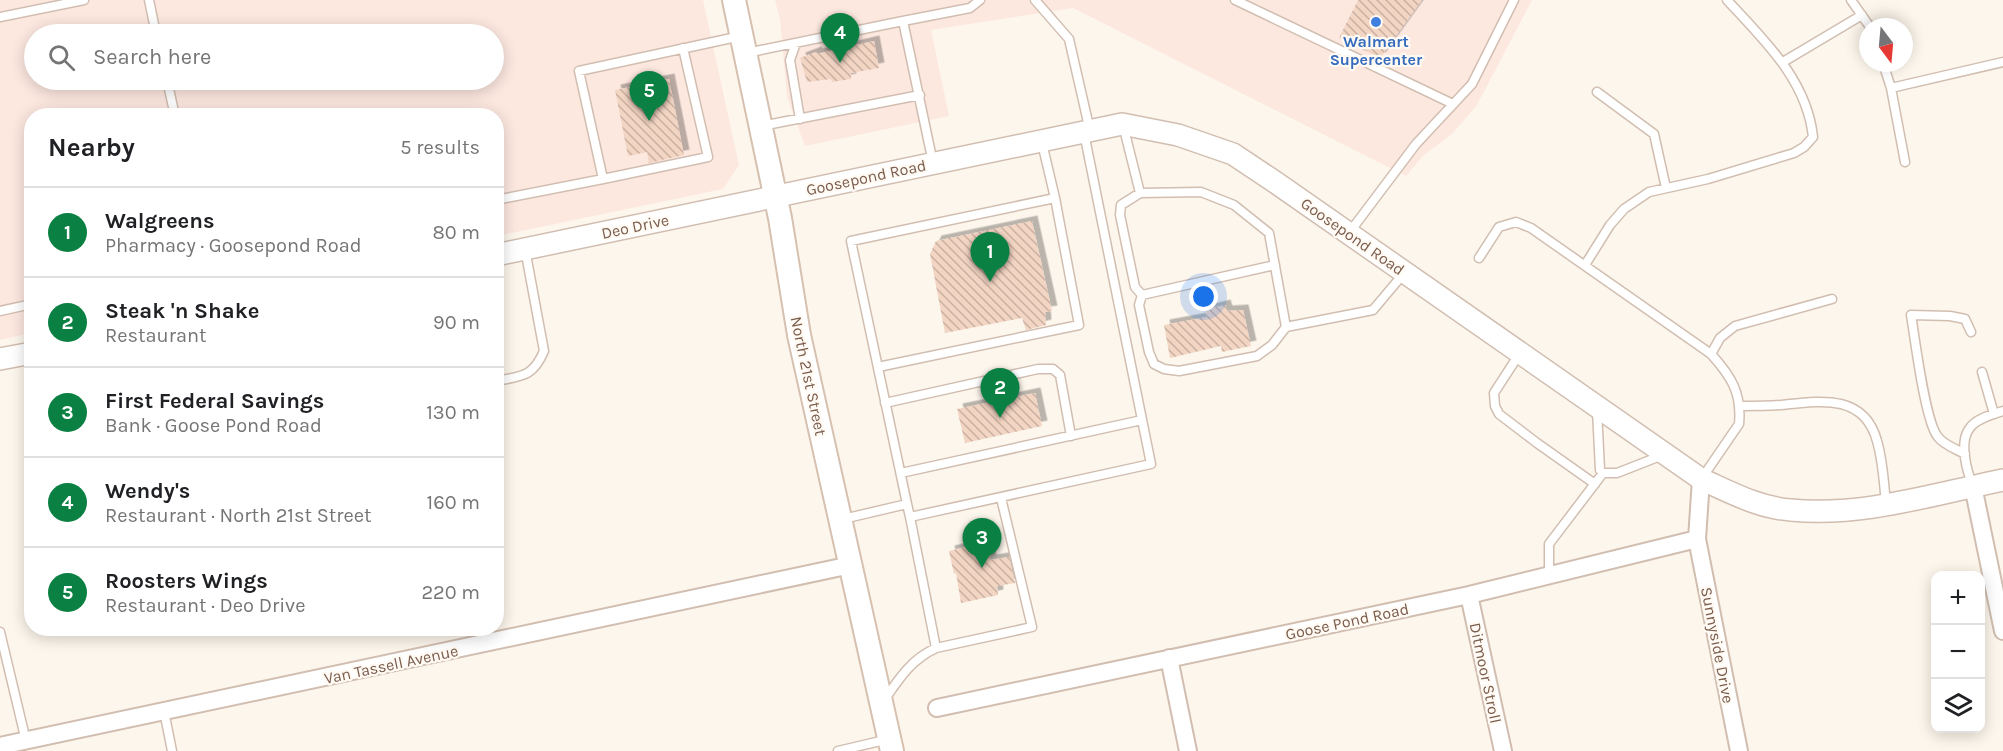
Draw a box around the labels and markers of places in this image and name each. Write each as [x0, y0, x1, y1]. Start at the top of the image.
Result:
pin: 4 [820, 14, 860, 63]
marker: Walmart Supercenter [1369, 15, 1383, 29]
place label: Walmart Supercenter [1330, 32, 1423, 69]
pin: 5 [630, 72, 668, 121]
pin: 1 [970, 232, 1010, 282]
pin: 2 [980, 368, 1020, 418]
pin: 3 [962, 518, 1002, 568]

